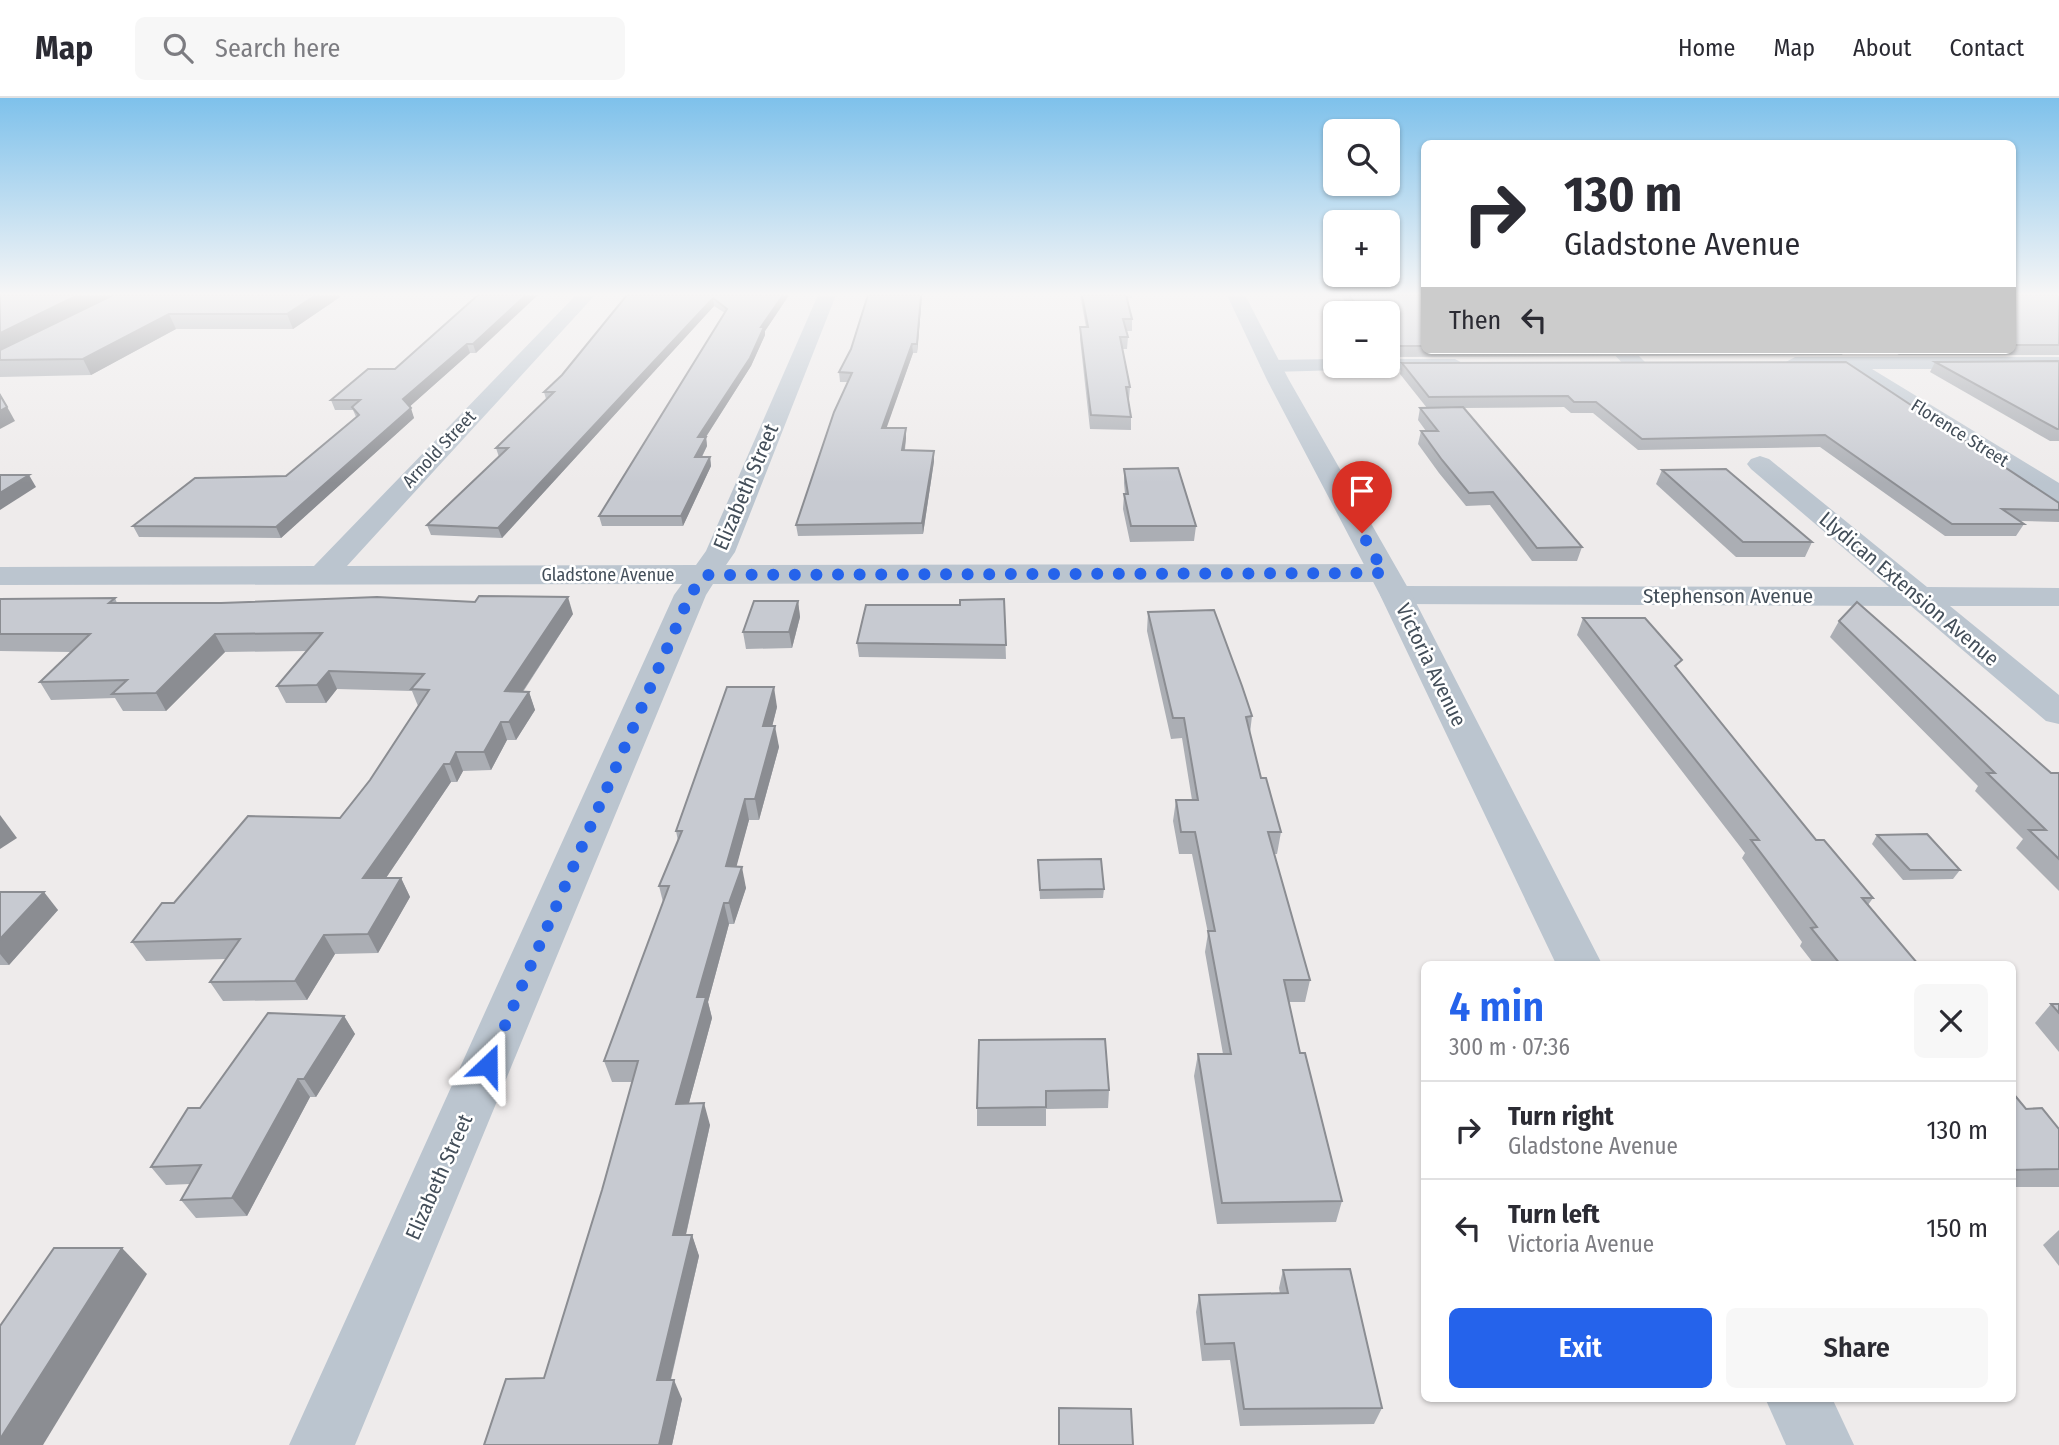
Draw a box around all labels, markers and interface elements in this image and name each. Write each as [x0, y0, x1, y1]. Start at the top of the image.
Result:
search box [135, 17, 625, 80]
text: Map [35, 28, 93, 68]
icon: search [159, 29, 197, 67]
text: Search here [215, 33, 340, 64]
text: Home [1678, 34, 1735, 62]
text: Map [1773, 34, 1815, 62]
text: About [1853, 34, 1911, 62]
text: Contact [1949, 34, 2024, 62]
map controls [1323, 119, 1400, 378]
button: search [1323, 119, 1400, 196]
text: 130 m [1564, 165, 1682, 224]
icon: right [1449, 168, 1540, 259]
button: + [1323, 210, 1400, 287]
text: Gladstone Avenue [1564, 225, 1800, 263]
button: − [1323, 301, 1400, 378]
icon: left [1515, 301, 1553, 339]
text: Then [1449, 305, 1501, 336]
street label: Florence Street [1907, 394, 2013, 472]
street label: Arnold Street [398, 406, 480, 492]
street label: Elizabeth Street [708, 420, 784, 554]
pin [1332, 461, 1392, 533]
icon: arrive [1343, 472, 1381, 510]
street label: Llydican Extension Avenue [1814, 506, 2004, 672]
street label: Gladstone Avenue [542, 564, 675, 586]
street label: Stephenson Avenue [1643, 583, 1813, 609]
street label: Victoria Avenue [1390, 599, 1472, 731]
text: 4 min [1449, 982, 1544, 1032]
button: close [1914, 984, 1988, 1058]
position arrow [451, 1028, 525, 1102]
text: 300 m · 07:36 [1449, 1033, 1570, 1061]
text: Turn right [1508, 1101, 1614, 1132]
street label: Elizabeth Street [400, 1110, 478, 1244]
icon: right [1449, 1111, 1487, 1149]
text: 130 m [1926, 1115, 1988, 1146]
text: Gladstone Avenue [1508, 1132, 1678, 1160]
text: Turn left [1508, 1199, 1600, 1230]
icon: left [1449, 1209, 1487, 1247]
text: 150 m [1926, 1213, 1988, 1244]
text: Victoria Avenue [1508, 1230, 1654, 1258]
button: Exit [1449, 1308, 1712, 1388]
button: Share [1726, 1308, 1988, 1388]

